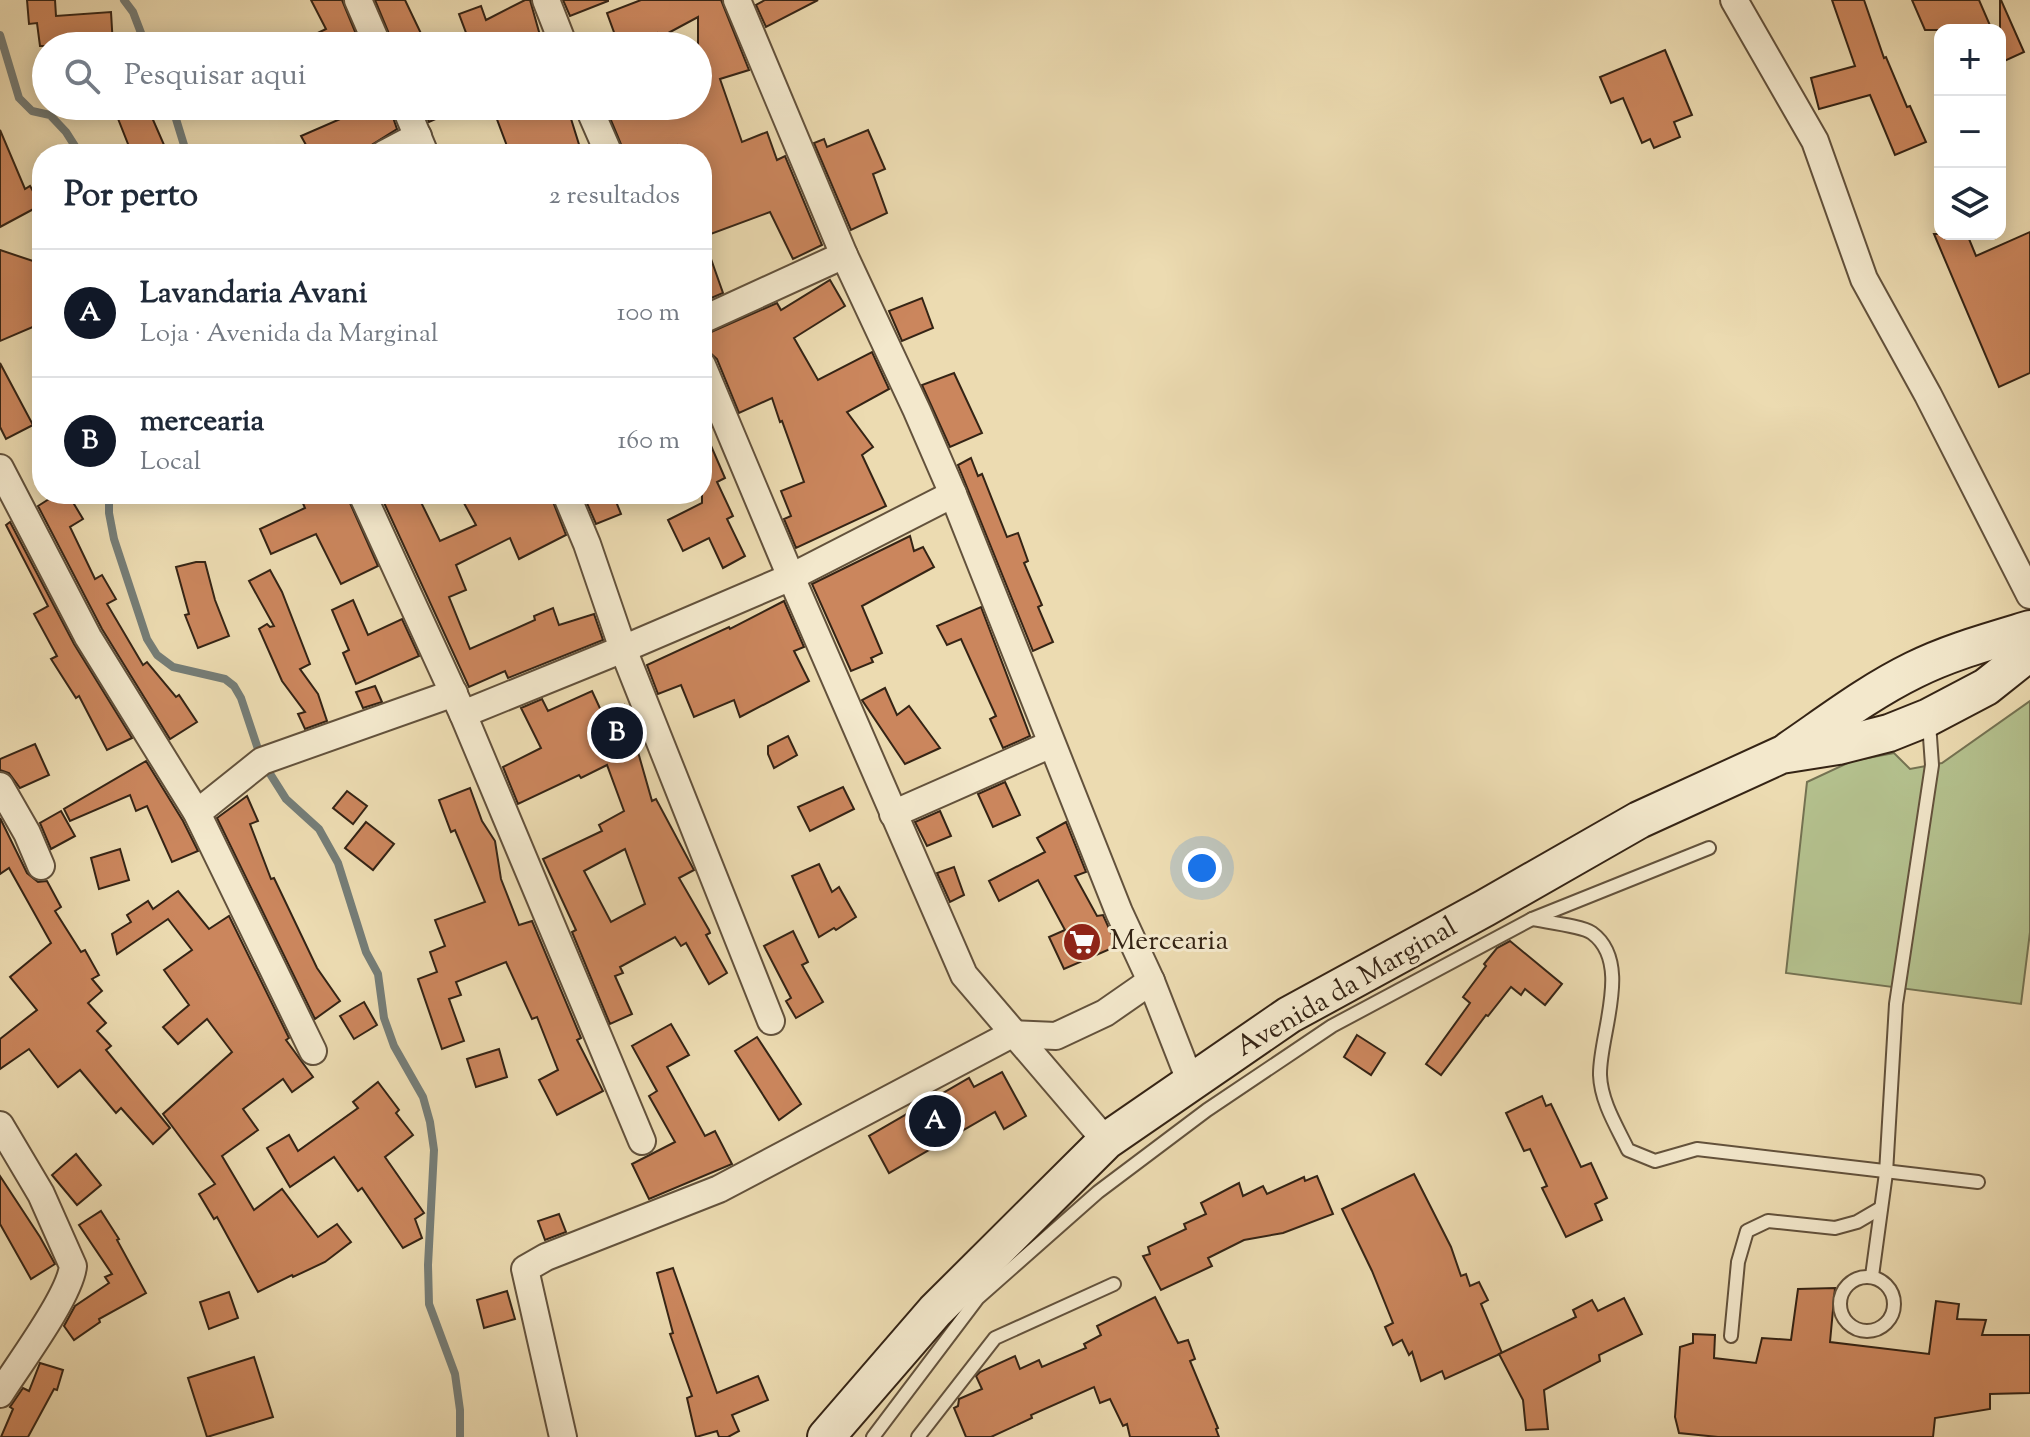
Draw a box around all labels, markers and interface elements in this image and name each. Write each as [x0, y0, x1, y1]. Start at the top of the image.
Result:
map controls [1934, 24, 2006, 240]
button: + [1934, 24, 2006, 96]
search box [32, 32, 712, 120]
icon: search [60, 54, 104, 98]
text: Pesquisar aqui [124, 55, 306, 98]
button: − [1934, 96, 2006, 168]
button: layers [1934, 168, 2006, 240]
text: Por perto [64, 172, 198, 221]
text: 2 resultados [549, 178, 680, 215]
text: Lavandaria Avani [140, 273, 367, 316]
text: A [79, 295, 101, 332]
text: 100 m [617, 295, 680, 332]
text: Loja · Avenida da Marginal [140, 316, 438, 353]
text: mercearia [140, 401, 264, 444]
text: B [82, 423, 98, 460]
text: 160 m [617, 423, 680, 460]
text: Local [140, 444, 201, 481]
pin: B [591, 703, 643, 763]
your location [1182, 848, 1222, 888]
street label: Avenida da Marginal [1229, 908, 1465, 1068]
supermarket icon: Mercearia [1061, 921, 1103, 963]
place label: Mercearia [1110, 922, 1229, 962]
pin: A [909, 1091, 961, 1151]

